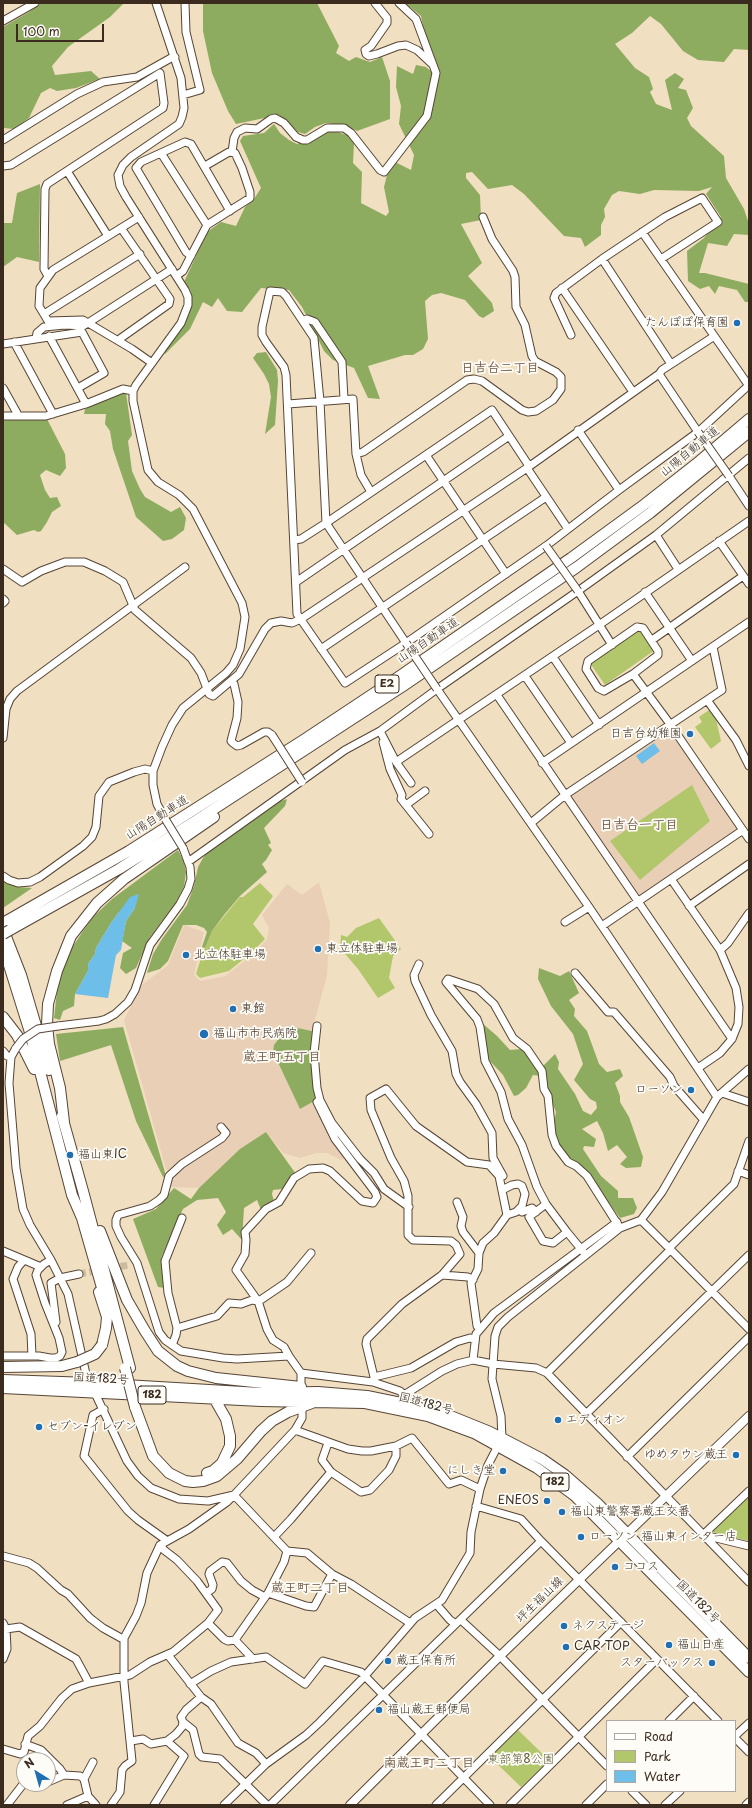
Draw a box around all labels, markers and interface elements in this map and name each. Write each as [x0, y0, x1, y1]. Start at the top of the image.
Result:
scale bar [18, 16, 106, 42]
text: 100 m [23, 22, 60, 40]
place label: たんぽぽ保育園 [645, 316, 729, 330]
marker: たんぽぽ保育園 [732, 318, 742, 328]
district label: 日吉台二丁目 [461, 360, 539, 376]
street label: 山陽自動車道 [657, 424, 723, 480]
street label: 山陽自動車道 [394, 615, 462, 667]
road number: E2 [375, 675, 399, 693]
place label: 日吉台幼稚園 [610, 727, 682, 741]
marker: 日吉台幼稚園 [685, 729, 695, 739]
street label: 山陽自動車道 [123, 793, 191, 843]
district label: 日吉台一丁目 [600, 817, 678, 833]
place label: 東立体駐車場 [326, 942, 398, 956]
marker: 東立体駐車場 [313, 944, 323, 954]
place label: 北立体駐車場 [194, 948, 266, 962]
marker: 北立体駐車場 [181, 950, 191, 960]
place label: 東館 [241, 1002, 265, 1016]
marker: 東館 [228, 1004, 238, 1014]
place label: 福山市市民病院 [213, 1027, 297, 1041]
marker: 福山市市民病院 [198, 1028, 210, 1040]
district label: 蔵王町五丁目 [243, 1049, 321, 1065]
place label: ローソン [635, 1083, 683, 1097]
marker: ローソン [686, 1085, 696, 1095]
place label: 福山東IC [78, 1148, 127, 1162]
marker: 福山東IC [65, 1150, 75, 1160]
street label: 国道182号 [73, 1370, 129, 1388]
road number: 182 [138, 1386, 166, 1404]
street label: 国道182号 [397, 1390, 455, 1418]
place label: エディオン [566, 1413, 626, 1427]
marker: エディオン [553, 1415, 563, 1425]
place label: セブン-イレブン [47, 1420, 137, 1434]
marker: セブン-イレブン [34, 1422, 44, 1432]
place label: ゆめタウン蔵王 [644, 1448, 728, 1462]
marker: ゆめタウン蔵王 [731, 1450, 741, 1460]
place label: にしき堂 [447, 1464, 495, 1478]
marker: にしき堂 [498, 1466, 508, 1476]
road number: 182 [541, 1473, 569, 1491]
place label: ENEOS [498, 1494, 539, 1508]
marker: ENEOS [542, 1496, 552, 1506]
place label: 福山東警察署蔵王交番 [570, 1505, 690, 1519]
marker: 福山東警察署蔵王交番 [557, 1507, 567, 1517]
place label: ローソン 福山東インター店 [589, 1530, 737, 1544]
marker: ローソン 福山東インター店 [576, 1532, 586, 1542]
place label: ココス [623, 1560, 659, 1574]
marker: ココス [610, 1562, 620, 1572]
street label: 坪生福山線 [513, 1574, 567, 1626]
street label: 国道182号 [673, 1577, 723, 1627]
district label: 蔵王町二丁目 [271, 1580, 349, 1596]
place label: ネクステージ [572, 1619, 644, 1633]
marker: ネクステージ [559, 1621, 569, 1631]
place label: 福山日産 [677, 1638, 725, 1652]
place label: CAR TOP [574, 1640, 630, 1654]
marker: 福山日産 [664, 1640, 674, 1650]
marker: CAR TOP [561, 1642, 571, 1652]
place label: 蔵王保育所 [396, 1654, 456, 1668]
marker: 蔵王保育所 [383, 1656, 393, 1666]
place label: スターバックス [620, 1656, 704, 1670]
marker: スターバックス [707, 1658, 717, 1668]
place label: 福山蔵王郵便局 [387, 1703, 471, 1717]
marker: 福山蔵王郵便局 [374, 1705, 384, 1715]
legend [606, 1720, 736, 1792]
text: Road [644, 1727, 673, 1745]
text: Park [644, 1747, 671, 1765]
north arrow [16, 1752, 56, 1792]
text: N [20, 1753, 38, 1772]
park label: 東部第8公園 [487, 1753, 555, 1767]
district label: 南蔵王町二丁目 [384, 1755, 474, 1771]
text: Water [644, 1767, 680, 1785]

